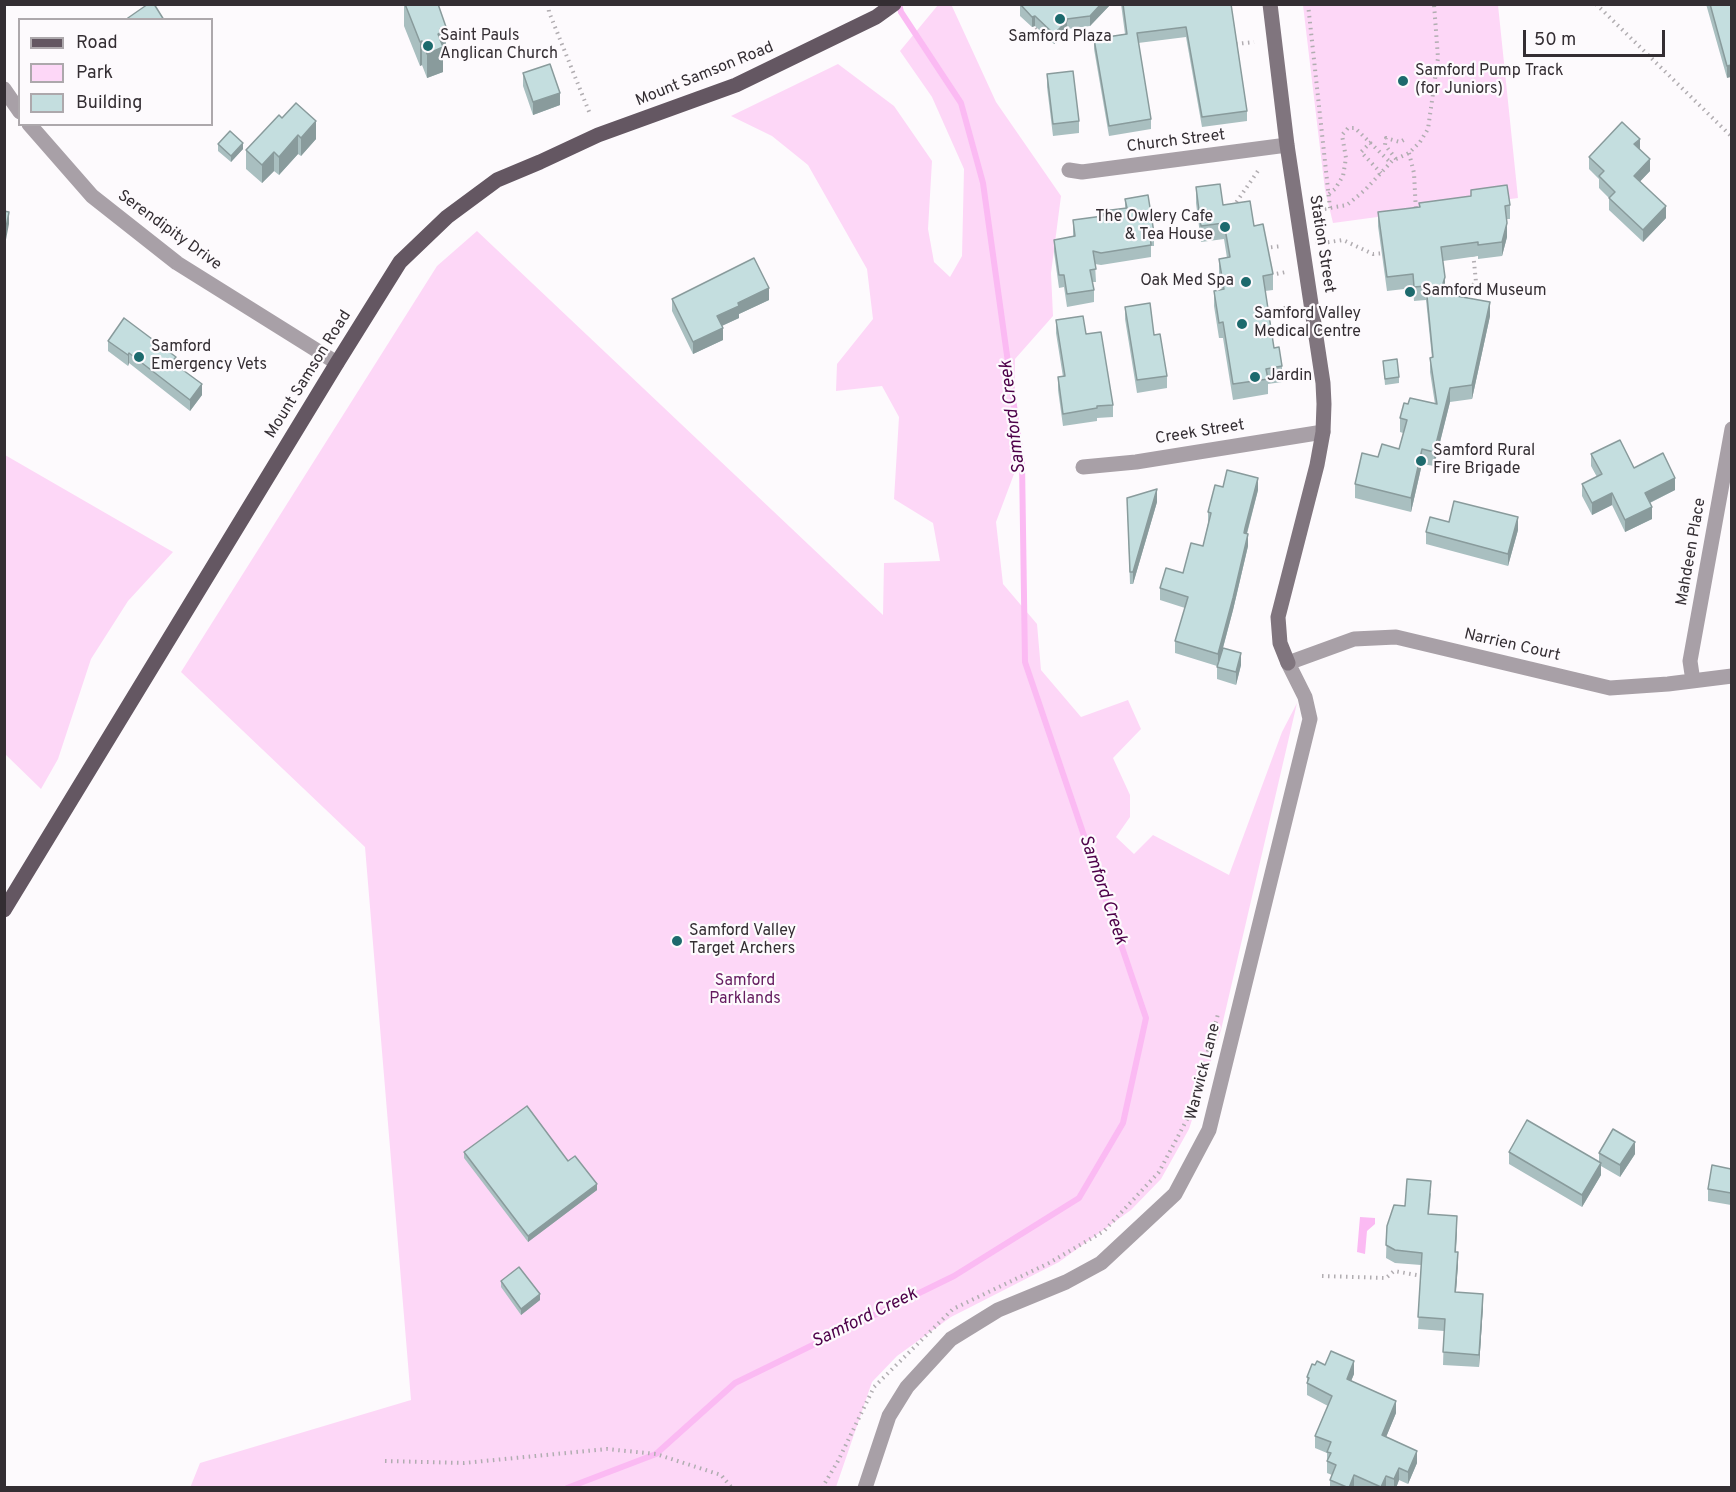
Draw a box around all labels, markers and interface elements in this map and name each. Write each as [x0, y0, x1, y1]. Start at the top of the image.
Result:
marker: Samford Plaza [1053, 12, 1067, 26]
legend [18, 18, 213, 126]
scale bar [1526, 18, 1668, 56]
place label: Saint Pauls Anglican Church [440, 27, 558, 65]
place label: Samford Plaza [1008, 28, 1112, 48]
text: 50 m [1534, 29, 1576, 52]
text: Road [76, 32, 118, 55]
marker: Saint Pauls Anglican Church [421, 39, 435, 53]
street label: Mount Samson Road [633, 39, 777, 111]
text: Park [76, 62, 113, 85]
place label: Samford Pump Track (for Juniors) [1415, 62, 1564, 100]
marker: Samford Pump Track (for Juniors) [1396, 74, 1410, 88]
text: Building [76, 92, 142, 115]
street label: Church Street [1126, 126, 1226, 158]
street label: Serendipity Drive [113, 187, 225, 275]
street label: Station Street [1304, 194, 1338, 294]
place label: The Owlery Cafe & Tea House [1095, 208, 1213, 246]
marker: The Owlery Cafe & Tea House [1218, 220, 1232, 234]
place label: Oak Med Spa [1140, 272, 1234, 292]
marker: Oak Med Spa [1239, 275, 1253, 289]
place label: Samford Museum [1422, 282, 1547, 302]
marker: Samford Museum [1403, 285, 1417, 299]
place label: Samford Valley Medical Centre [1254, 305, 1361, 343]
street label: Mount Samson Road [262, 307, 356, 443]
marker: Samford Valley Medical Centre [1235, 317, 1249, 331]
place label: Samford Emergency Vets [151, 338, 267, 376]
marker: Samford Emergency Vets [132, 350, 146, 364]
water label: Samford Creek [996, 359, 1032, 475]
place label: Jardin [1267, 367, 1312, 387]
marker: Jardin [1248, 370, 1262, 384]
street label: Creek Street [1154, 416, 1246, 450]
place label: Samford Rural Fire Brigade [1433, 442, 1535, 480]
marker: Samford Rural Fire Brigade [1414, 454, 1428, 468]
street label: Mahdeen Place [1673, 497, 1711, 607]
street label: Narrien Court [1462, 626, 1562, 666]
water label: Samford Creek [1073, 832, 1131, 948]
place label: Samford Valley Target Archers [689, 922, 796, 960]
marker: Samford Valley Target Archers [670, 934, 684, 948]
park label: Samford Parklands [709, 972, 781, 1010]
street label: Warwick Lane [1183, 1022, 1225, 1122]
water label: Samford Creek [809, 1284, 921, 1354]

